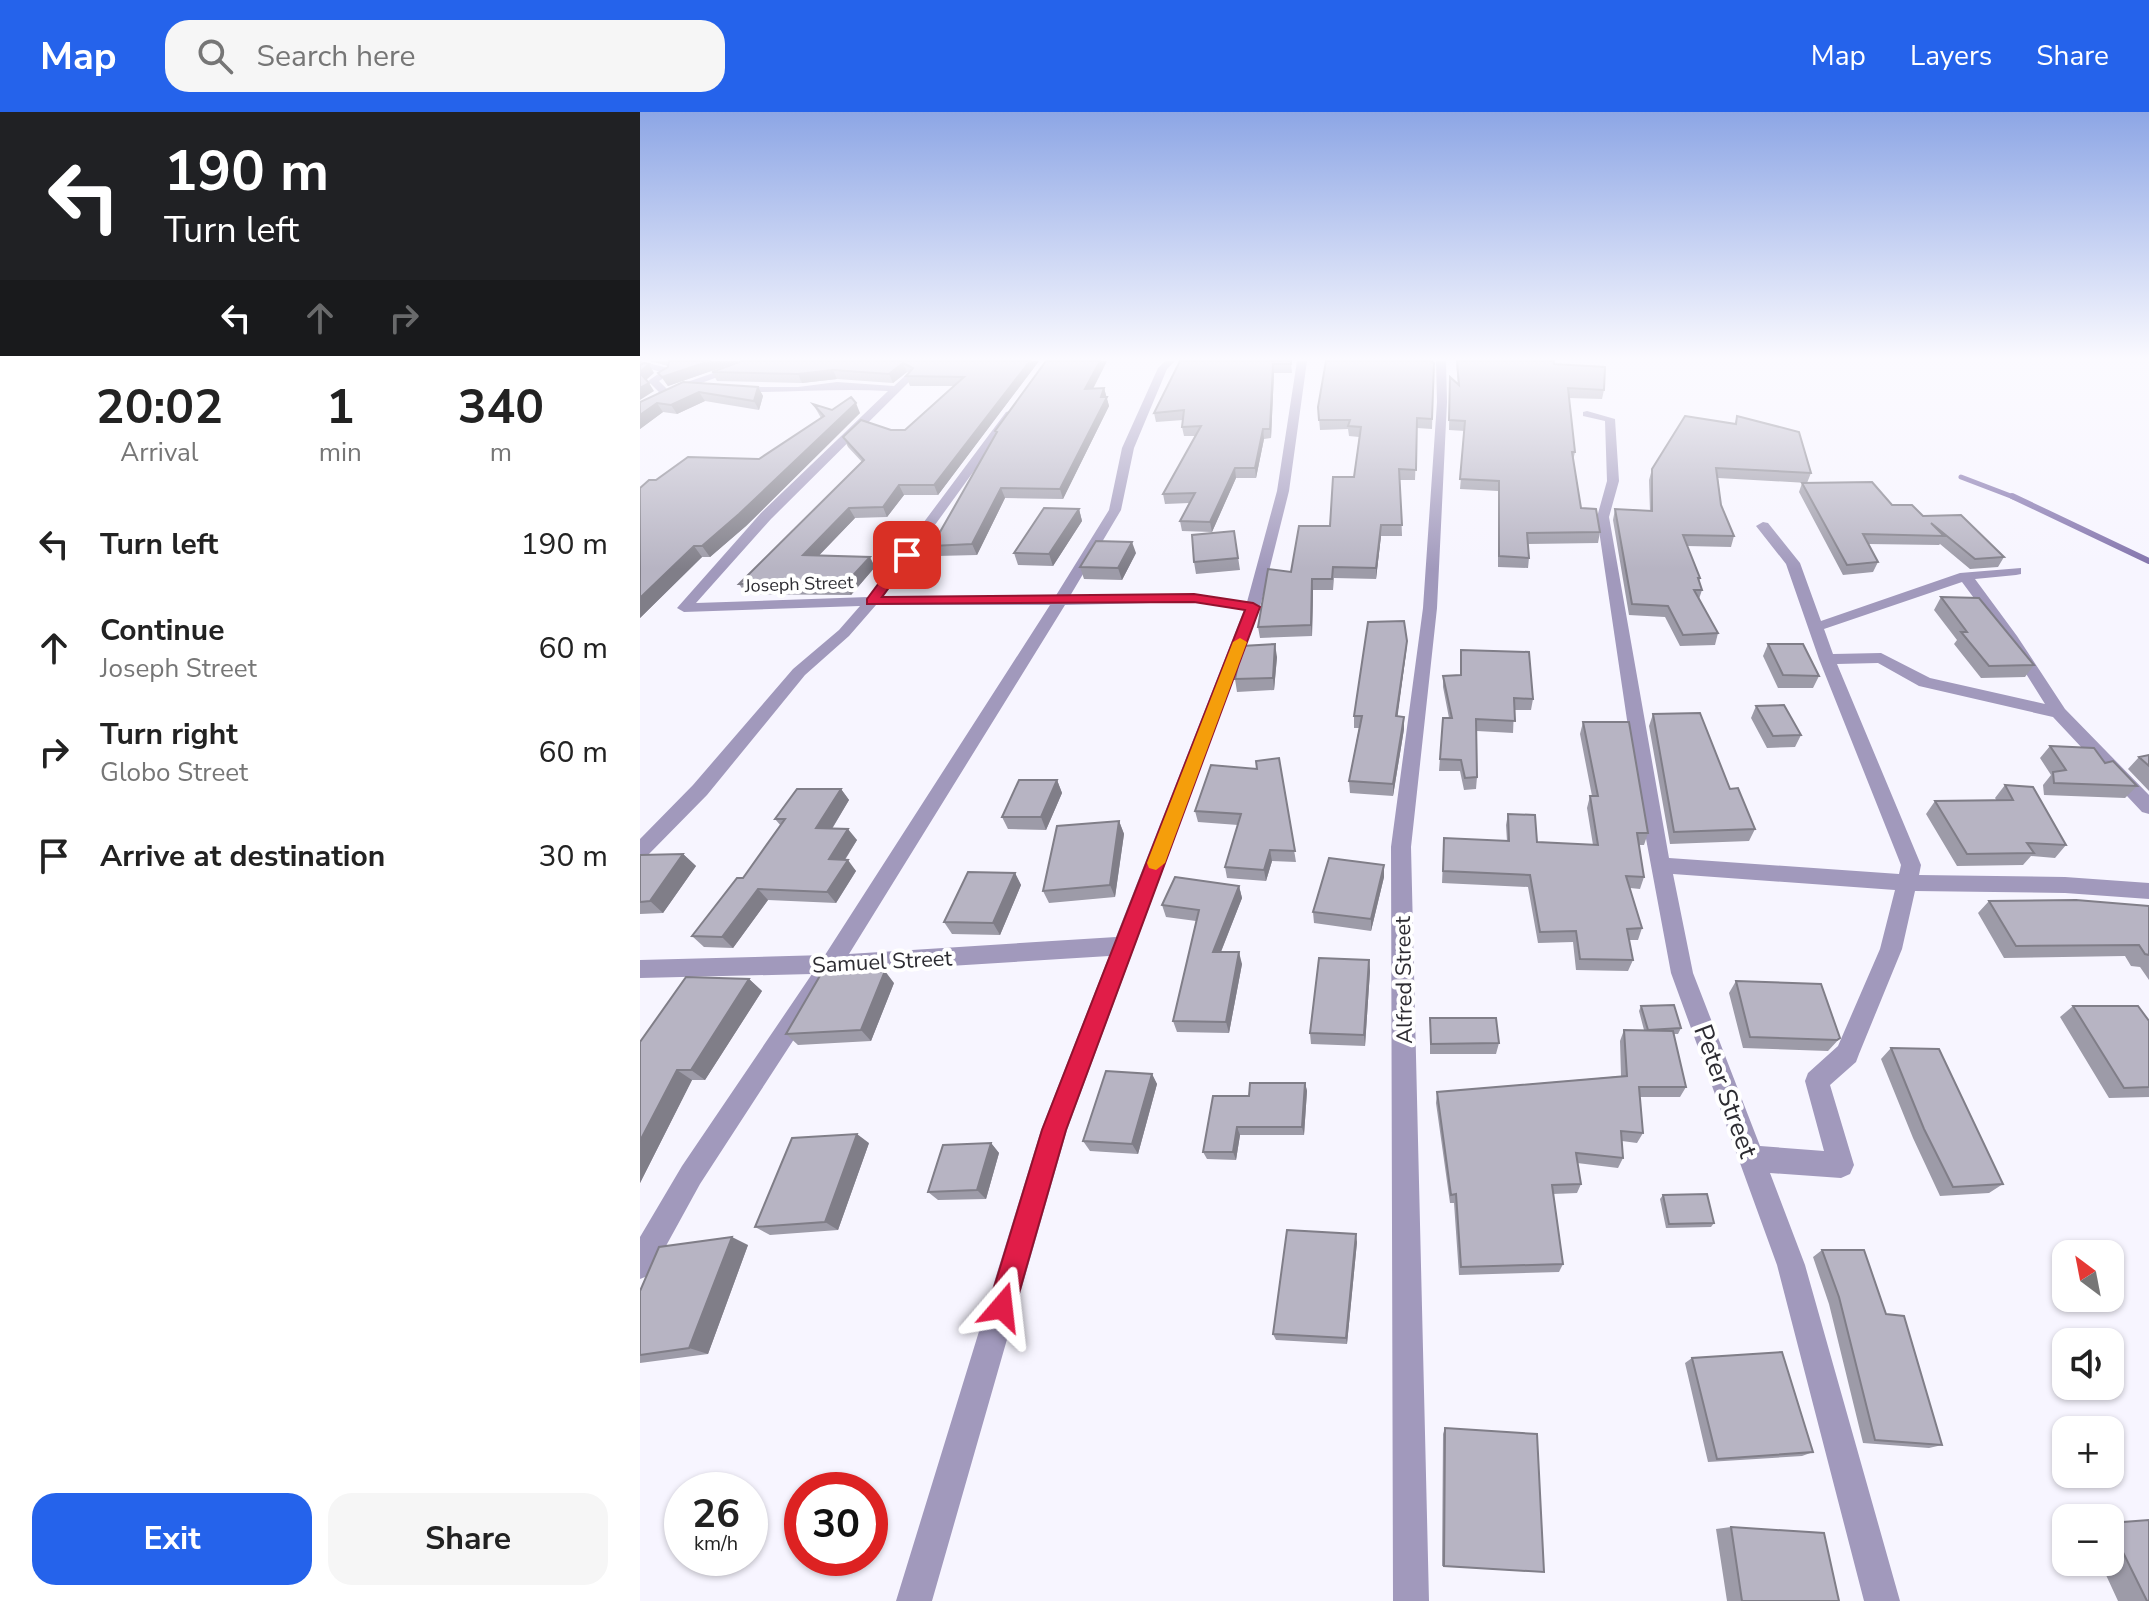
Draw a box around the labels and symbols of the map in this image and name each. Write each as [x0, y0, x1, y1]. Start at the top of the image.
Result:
pin [873, 521, 941, 589]
street label: Joseph Street [743, 570, 854, 598]
street label: Alfred Street [1388, 916, 1420, 1044]
street label: Samuel Street [811, 943, 953, 981]
street label: Peter Street [1685, 1020, 1766, 1164]
north arrow [2052, 1240, 2124, 1312]
position arrow [960, 1265, 1044, 1349]
speed limit sign: 30 [784, 1472, 888, 1576]

